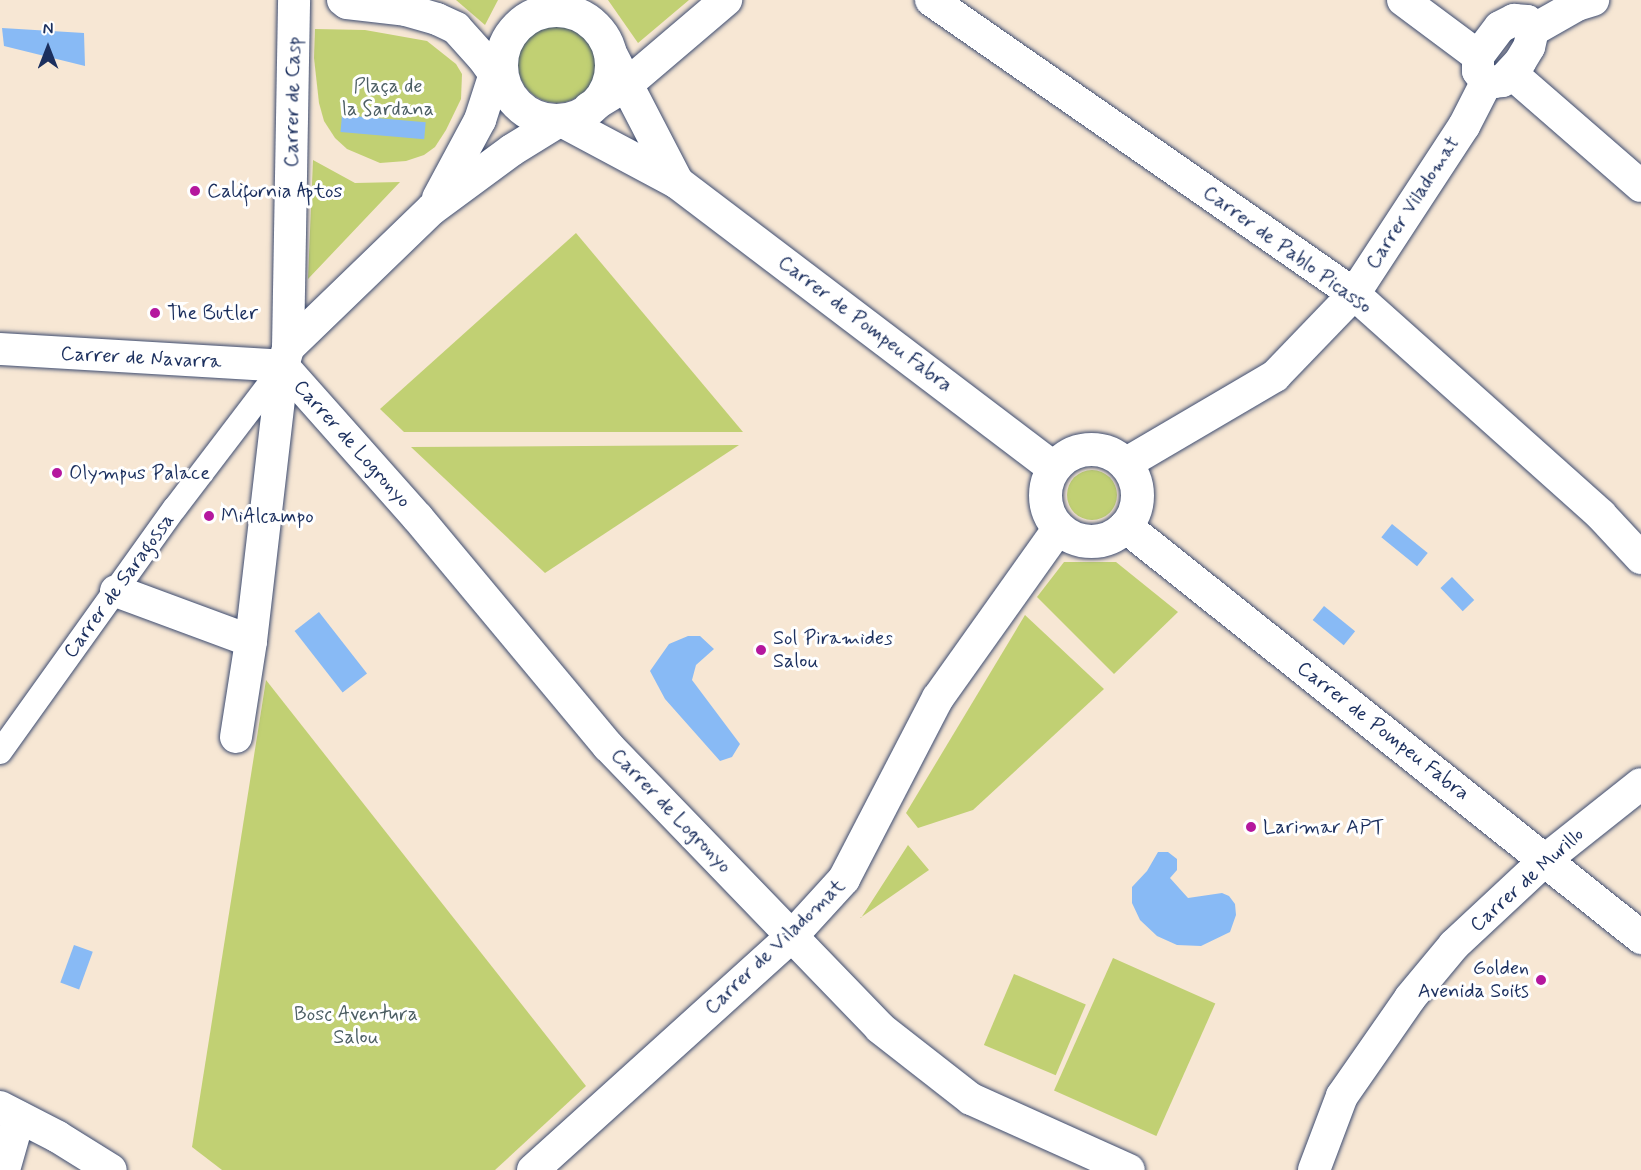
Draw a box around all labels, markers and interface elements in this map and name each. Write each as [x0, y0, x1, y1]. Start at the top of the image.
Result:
north arrow [18, 18, 78, 78]
text: N [43, 19, 53, 40]
street label: Carrer de Casp [280, 36, 306, 168]
park label: Plaça de la Sardana [342, 74, 434, 121]
street label: Carrer Viladomat [1363, 134, 1463, 272]
place label: California Aptos [207, 179, 342, 203]
street label: Carrer de Pablo Picasso [1199, 182, 1375, 318]
marker: California Aptos [188, 184, 202, 198]
street label: Carrer de Pompeu Fabra [774, 251, 956, 397]
place label: The Butler [167, 301, 254, 325]
marker: The Butler [148, 306, 162, 320]
street label: Carrer de Navarra [60, 342, 222, 374]
street label: Carrer de Logronyo [288, 375, 416, 513]
place label: Olympus Palace [69, 461, 205, 485]
marker: Olympus Palace [50, 466, 64, 480]
place label: MiAlcampo [221, 504, 314, 528]
street label: Carrer de Saragossa [58, 508, 180, 664]
marker: MiAlcampo [202, 509, 216, 523]
place label: Sol Piramides Salou [773, 626, 890, 673]
marker: Sol Piramides Salou [754, 643, 768, 657]
street label: Carrer de Pompeu Fabra [1293, 657, 1473, 805]
street label: Carrer de Logronyo [605, 744, 737, 878]
place label: Larimar APT [1263, 815, 1385, 839]
marker: Larimar APT [1244, 820, 1258, 834]
street label: Carrer de Murillo [1465, 822, 1589, 938]
street label: Carrer de Viladomat [705, 878, 845, 1016]
place label: Golden Avenida Soits [1417, 957, 1529, 1004]
marker: Golden Avenida Soits [1534, 973, 1548, 987]
park label: Bosc Aventura Salou [294, 1003, 418, 1050]

